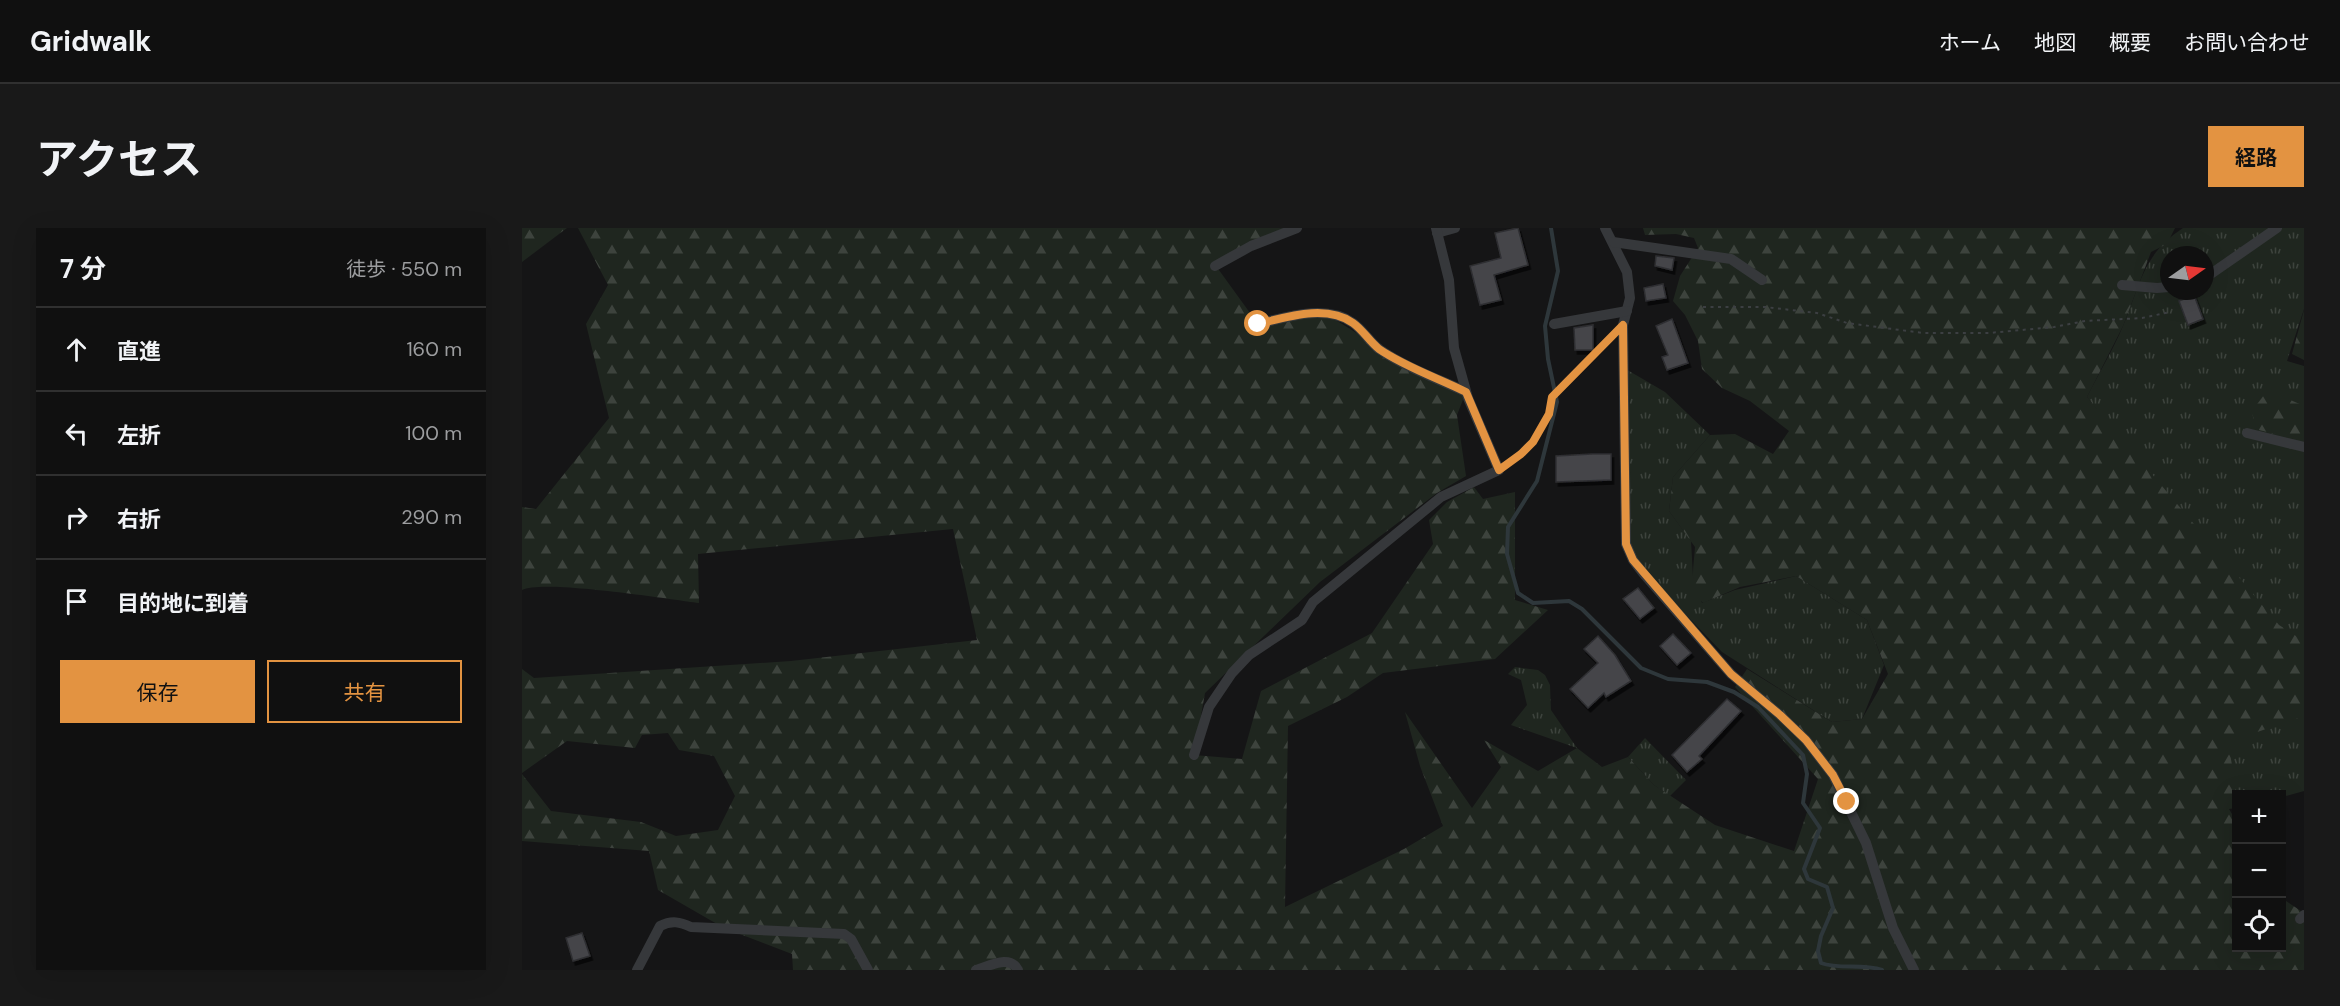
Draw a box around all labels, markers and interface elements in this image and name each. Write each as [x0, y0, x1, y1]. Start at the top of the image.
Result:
text: Gridwalk [30, 23, 152, 60]
text: ホーム [1939, 29, 2001, 57]
text: 地図 [2034, 29, 2076, 57]
text: 概要 [2109, 29, 2151, 57]
text: お問い合わせ [2184, 29, 2310, 57]
button: 経路 [2208, 126, 2304, 187]
text: アクセス [36, 132, 202, 187]
north arrow [2160, 246, 2214, 300]
text: 7 分 [60, 252, 106, 286]
text: 徒歩 · 550 m [346, 256, 462, 282]
route start [1244, 310, 1270, 336]
icon: ahead [60, 333, 93, 366]
text: 160 m [406, 336, 462, 362]
text: 直進 [117, 337, 161, 366]
icon: left [60, 417, 93, 450]
text: 100 m [405, 420, 462, 446]
text: 左折 [117, 421, 161, 450]
icon: right [60, 501, 93, 534]
text: 290 m [401, 504, 462, 530]
text: 右折 [117, 505, 161, 534]
icon: arrive [60, 585, 93, 618]
text: 目的地に到着 [117, 589, 249, 618]
button: 保存 [60, 660, 255, 723]
button: 共有 [267, 660, 462, 723]
route end [1833, 788, 1859, 814]
map controls [2232, 790, 2286, 952]
button: + [2232, 790, 2286, 844]
button: − [2232, 844, 2286, 898]
button: locate [2232, 898, 2286, 952]

